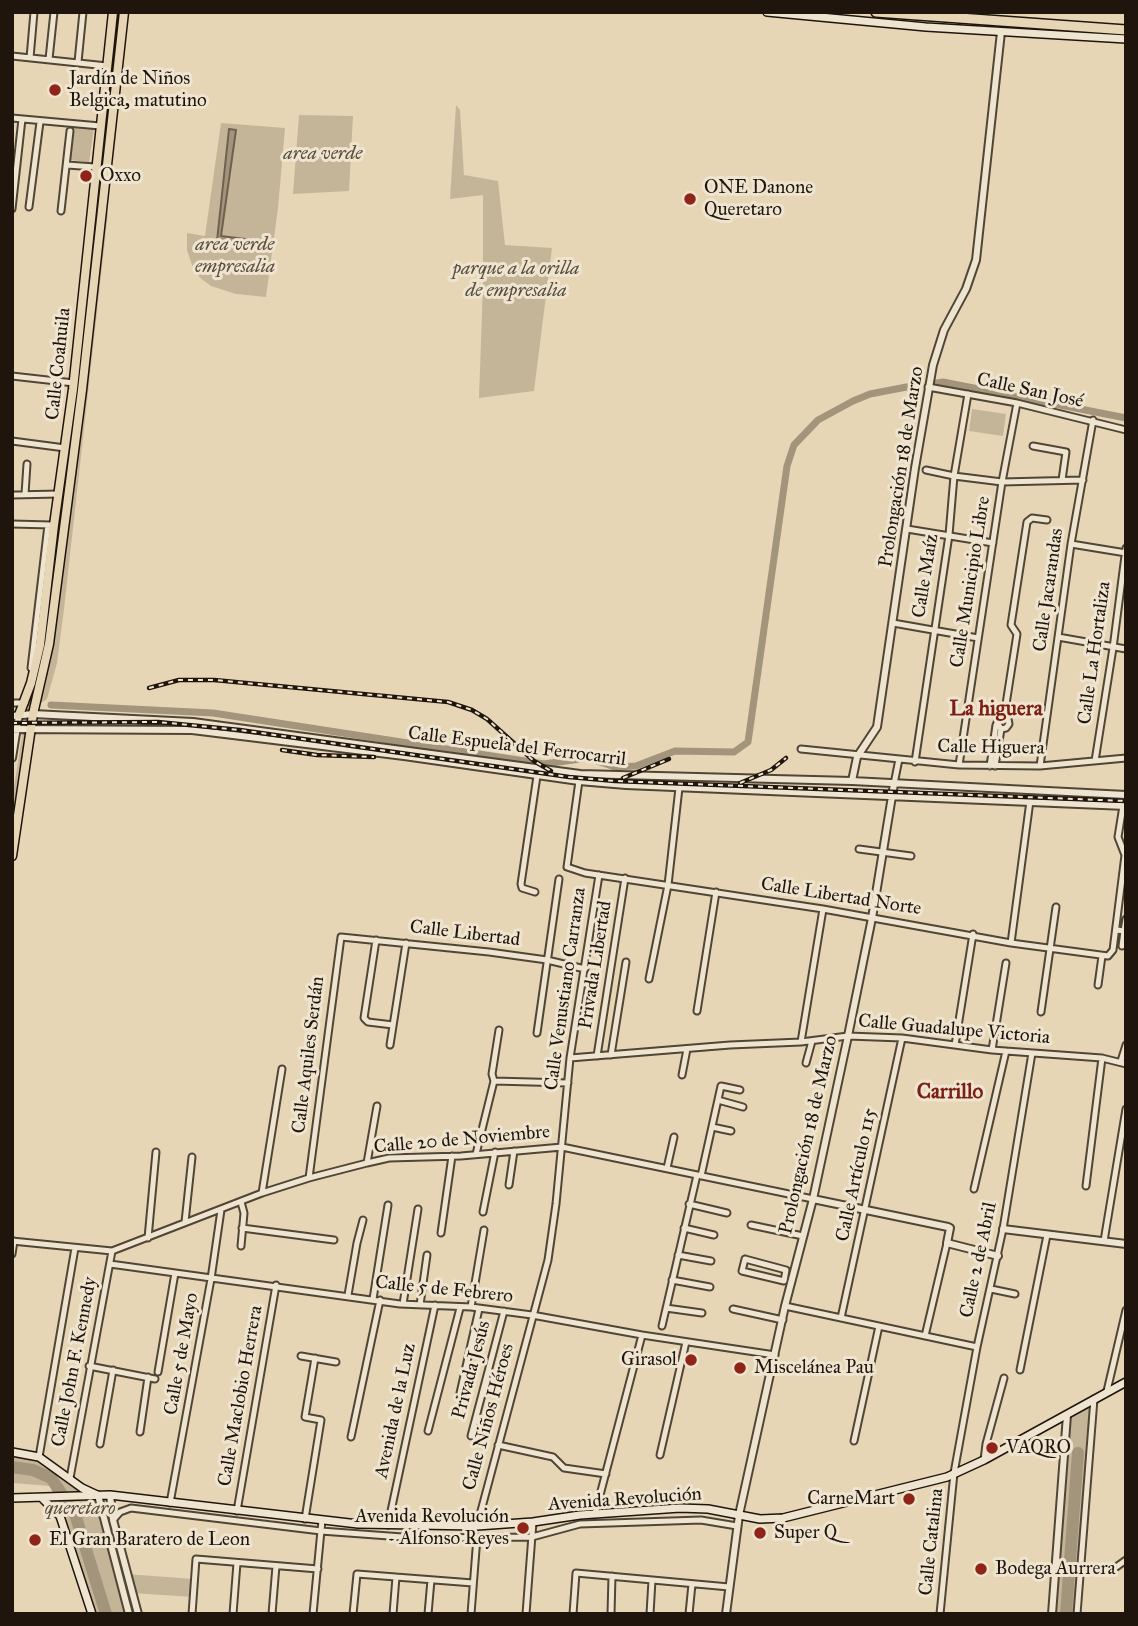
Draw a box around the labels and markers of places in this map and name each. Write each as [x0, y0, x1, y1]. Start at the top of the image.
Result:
place label: Jardín de Niños Belgica, matutino [69, 68, 207, 112]
marker: Jardín de Niños Belgica, matutino [47, 82, 63, 98]
place label: Oxxo [100, 165, 141, 187]
marker: Oxxo [78, 168, 94, 184]
place label: ONE Danone Queretaro [704, 177, 813, 221]
marker: ONE Danone Queretaro [682, 191, 698, 207]
place label: Girasol [621, 1349, 677, 1371]
marker: Girasol [683, 1352, 699, 1368]
place label: Miscelánea Pau [754, 1357, 874, 1379]
marker: Miscelánea Pau [732, 1360, 748, 1376]
place label: VAQRO [1006, 1437, 1071, 1459]
marker: VAQRO [984, 1440, 1000, 1456]
place label: CarneMart [807, 1488, 895, 1510]
marker: CarneMart [901, 1491, 917, 1507]
place label: Avenida Revolución - Alfonso Reyes [355, 1506, 509, 1550]
marker: Avenida Revolución - Alfonso Reyes [515, 1520, 531, 1536]
place label: Super Q [774, 1522, 837, 1544]
marker: Super Q [752, 1525, 768, 1541]
place label: El Gran Baratero de Leon [49, 1529, 250, 1551]
marker: El Gran Baratero de Leon [27, 1532, 43, 1548]
place label: Bodega Aurrera [995, 1558, 1116, 1580]
marker: Bodega Aurrera [973, 1561, 989, 1577]

